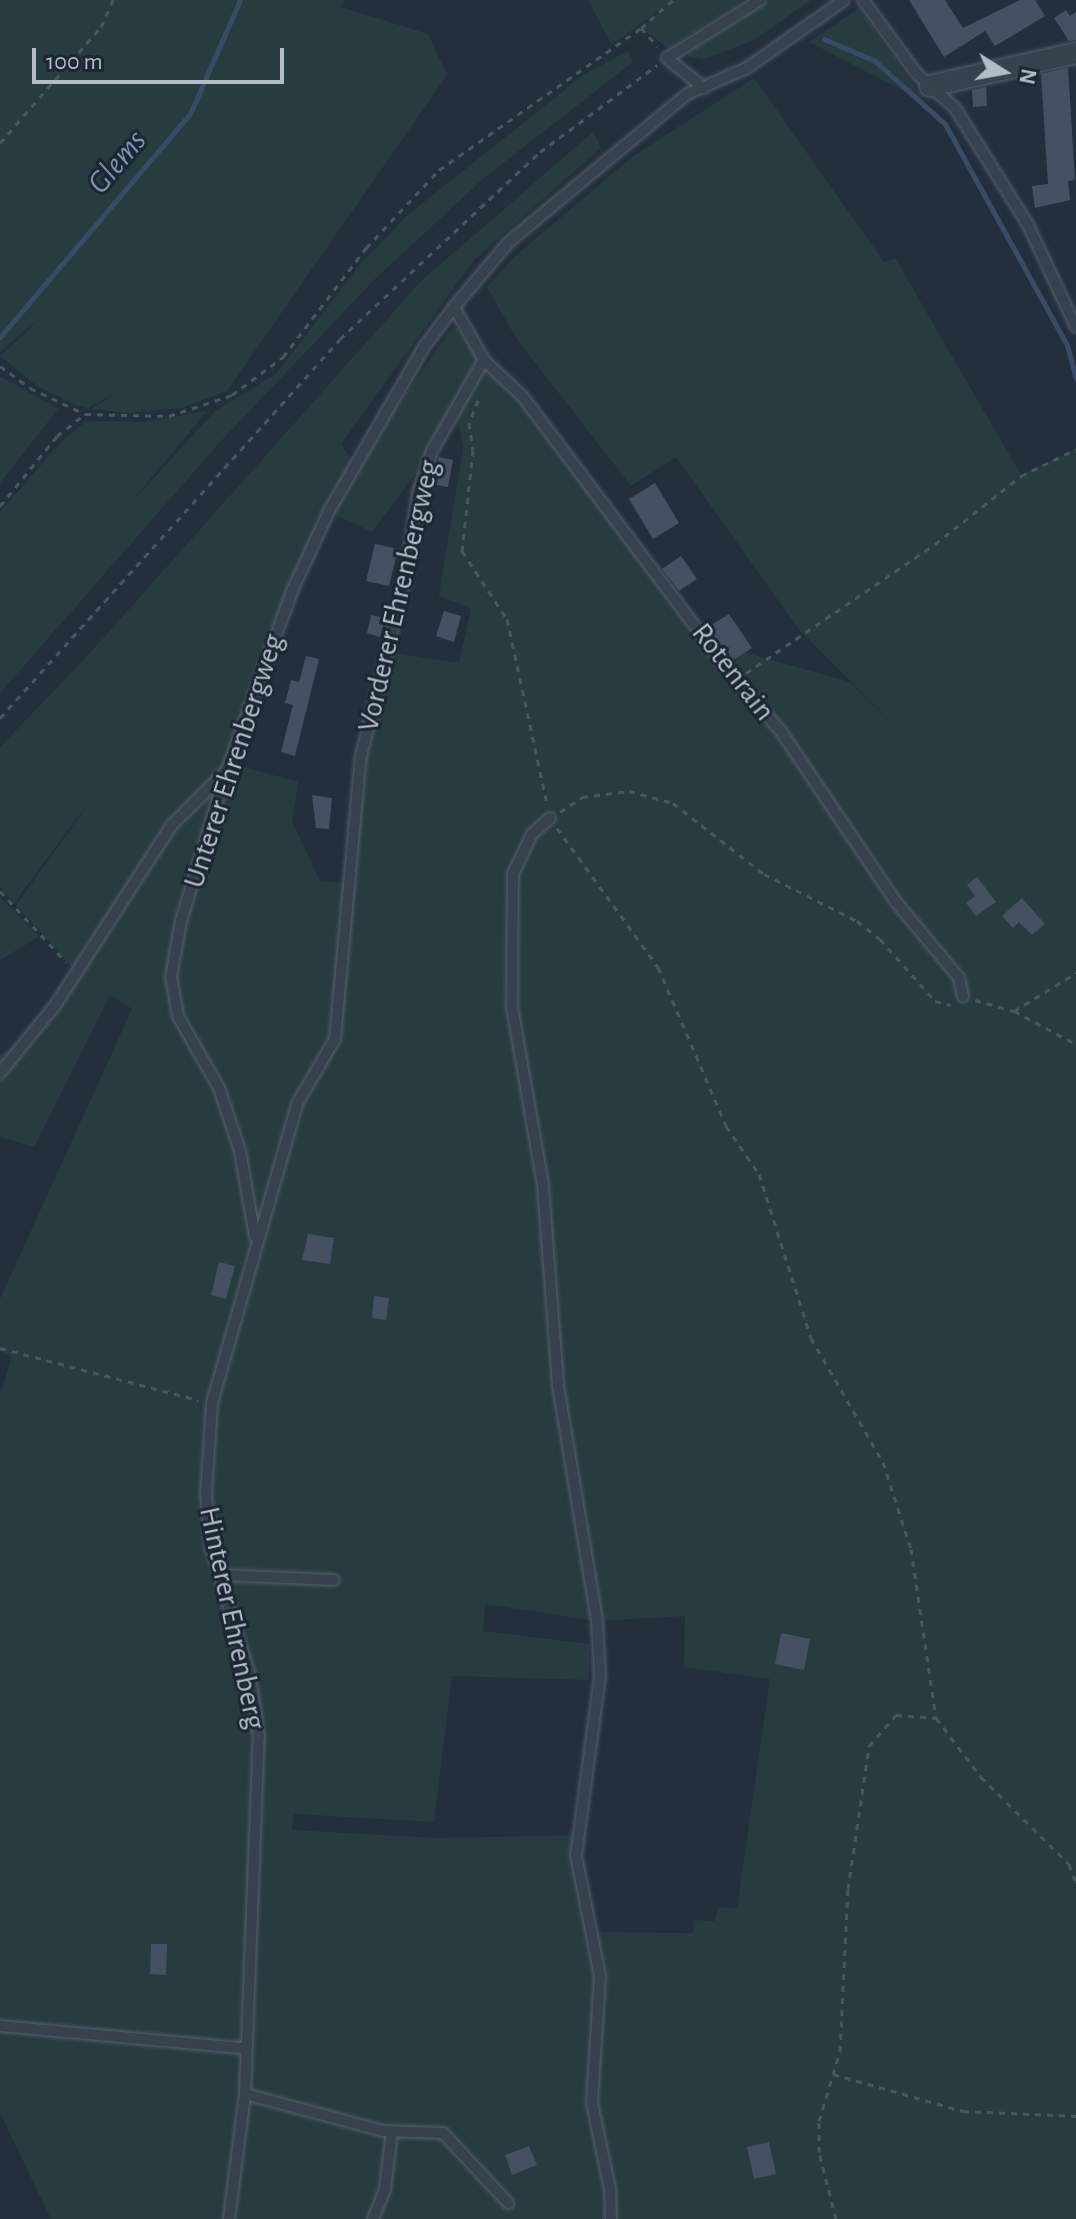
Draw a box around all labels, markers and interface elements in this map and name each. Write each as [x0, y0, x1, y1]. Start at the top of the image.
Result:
scale bar [36, 32, 288, 82]
north arrow [964, 32, 1044, 112]
text: 100 m [46, 50, 103, 74]
text: N [1015, 67, 1040, 86]
water label: Glems [79, 122, 155, 202]
street label: Vorderer Ehrenbergweg [350, 457, 448, 735]
street label: Rotenrain [684, 616, 782, 728]
street label: Unterer Ehrenbergweg [176, 629, 292, 893]
street label: Hinterer Ehrenberg [191, 1503, 273, 1733]

